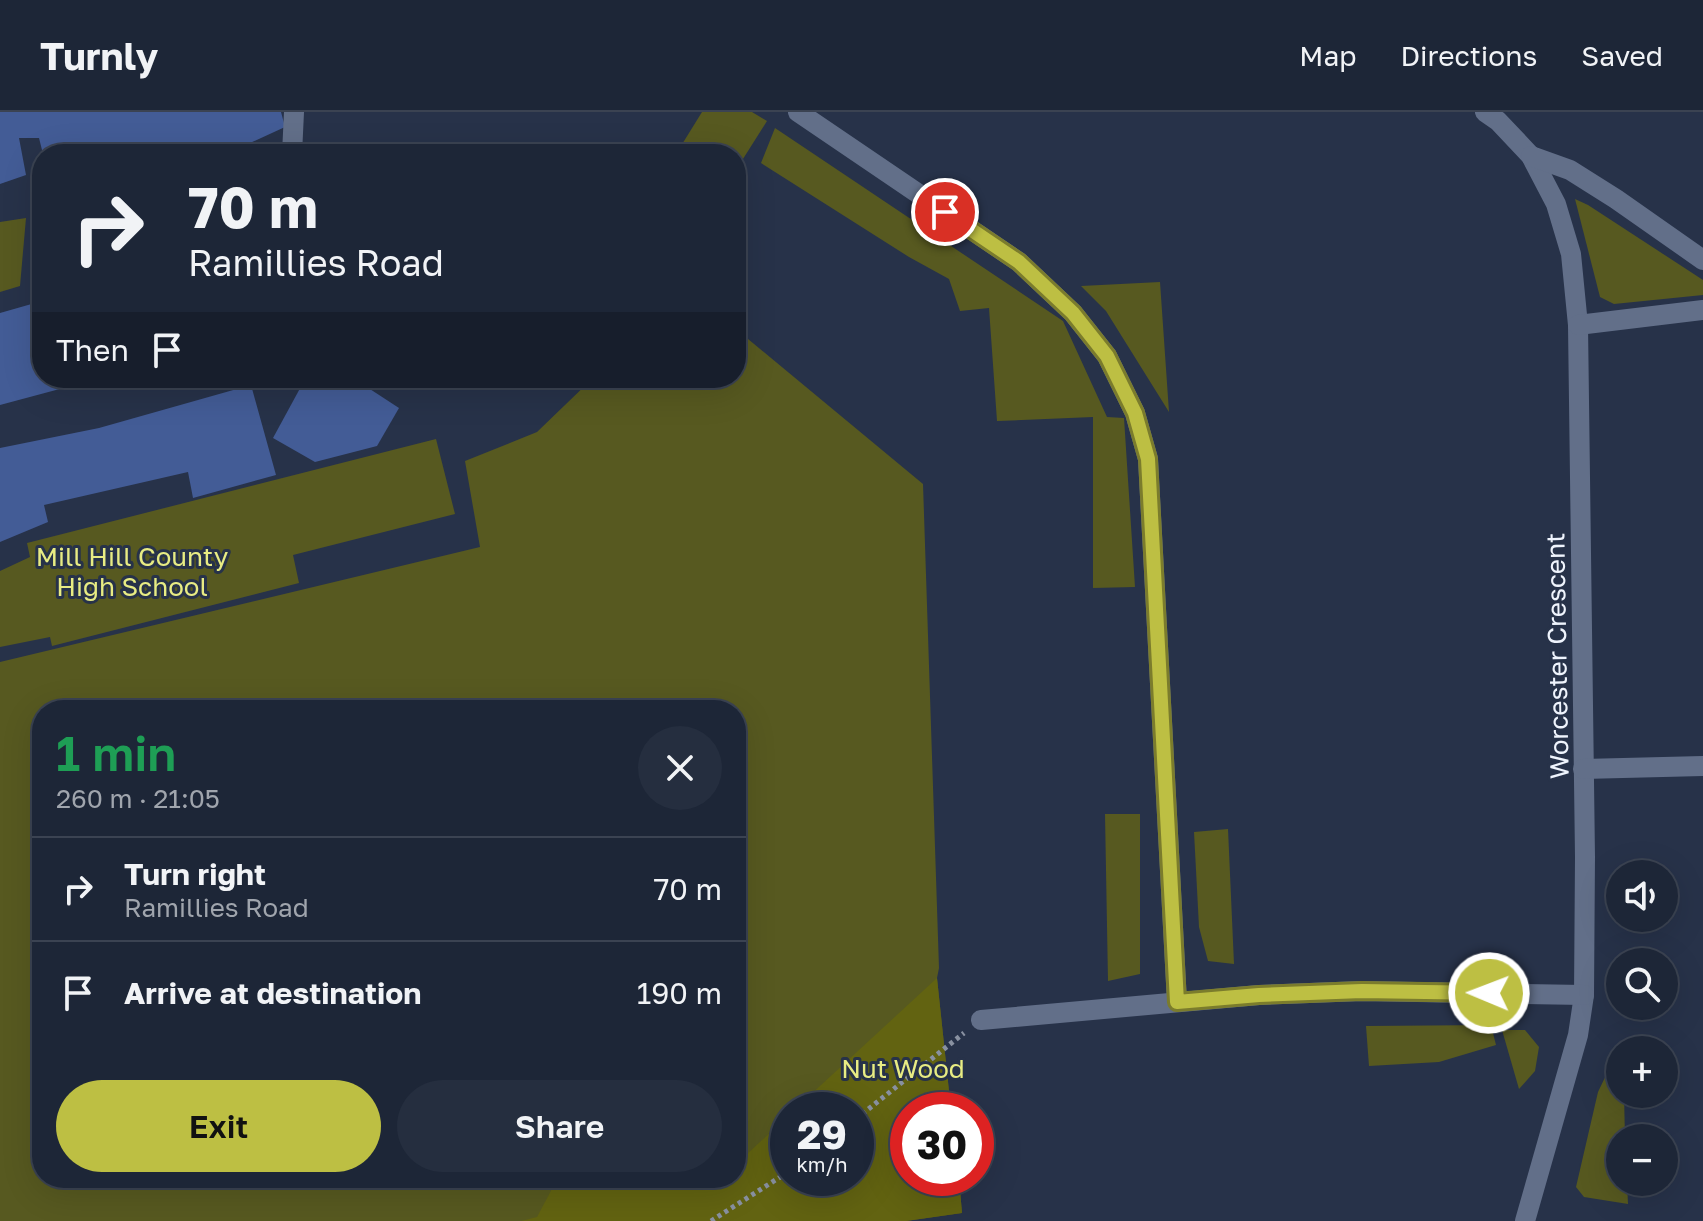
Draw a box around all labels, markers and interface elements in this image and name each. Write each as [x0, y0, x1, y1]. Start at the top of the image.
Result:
text: Turnly [40, 33, 158, 78]
text: Map [1299, 39, 1356, 72]
text: Directions [1400, 39, 1537, 72]
text: Saved [1581, 39, 1663, 72]
text: 70 m [188, 173, 318, 240]
icon: right [56, 176, 160, 280]
pin [911, 178, 979, 246]
icon: arrive [923, 190, 967, 234]
text: Ramillies Road [188, 241, 444, 284]
icon: arrive [145, 328, 189, 372]
text: Then [56, 332, 129, 368]
street label: Worcester Crescent [1539, 533, 1575, 779]
park label: Mill Hill County High School [36, 541, 229, 602]
text: 1 min [56, 724, 176, 782]
button: close [638, 726, 722, 810]
text: 260 m · 21:05 [56, 783, 220, 814]
text: Turn right [124, 856, 266, 892]
map controls [1606, 860, 1678, 1196]
button: sound [1606, 860, 1678, 932]
icon: right [56, 867, 100, 911]
text: 70 m [653, 871, 722, 907]
text: Ramillies Road [124, 892, 309, 923]
button: search [1606, 948, 1678, 1020]
position arrow [1447, 951, 1531, 1035]
icon: arrive [56, 971, 100, 1015]
text: Arrive at destination [124, 975, 421, 1011]
text: 190 m [637, 975, 722, 1011]
button: + [1606, 1036, 1678, 1108]
park label: Nut Wood [841, 1053, 965, 1084]
button: Exit [56, 1080, 381, 1172]
button: Share [397, 1080, 722, 1172]
speed limit sign: 30 [890, 1092, 994, 1196]
text: 29 [797, 1110, 847, 1158]
button: − [1606, 1124, 1678, 1196]
text: km/h [797, 1152, 847, 1176]

